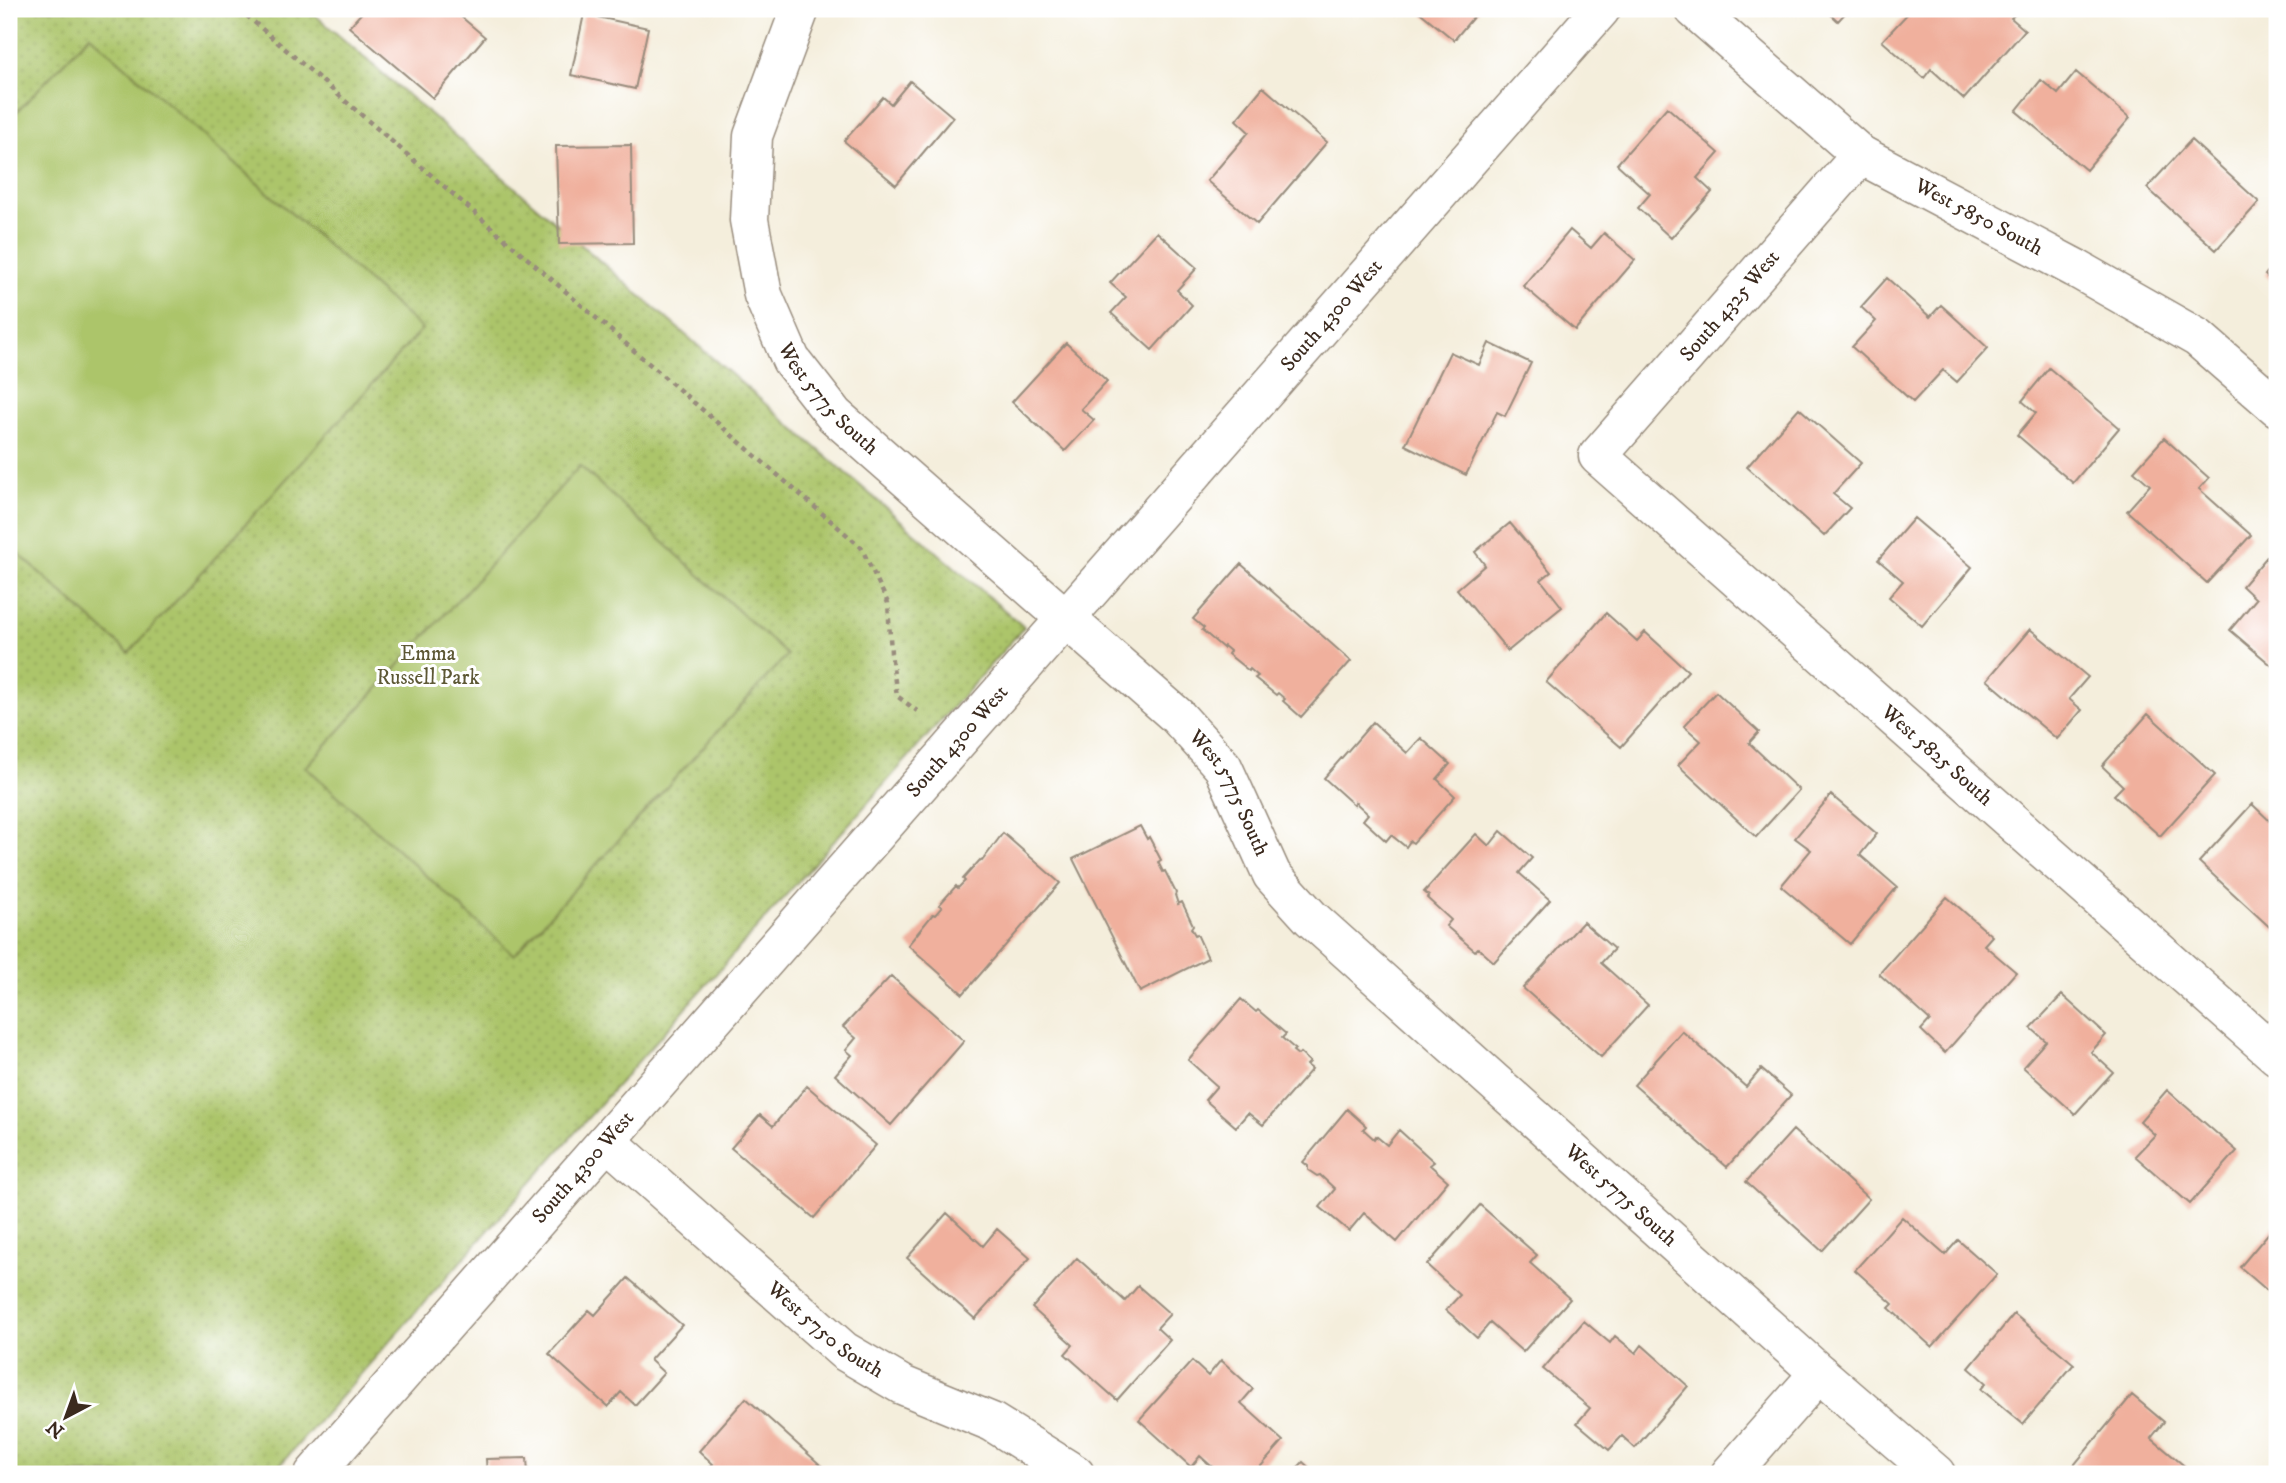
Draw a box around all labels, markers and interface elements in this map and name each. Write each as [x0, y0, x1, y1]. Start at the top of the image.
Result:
street label: West 5850 South [1909, 172, 2047, 262]
street label: South 4325 West [1674, 245, 1786, 367]
street label: South 4300 West [1275, 254, 1388, 377]
street label: West 5775 South [772, 338, 884, 461]
park label: Emma Russell Park [376, 641, 480, 691]
street label: South 4300 West [901, 680, 1014, 803]
street label: West 5825 South [1875, 699, 1998, 812]
street label: West 5775 South [1182, 724, 1275, 860]
street label: South 4300 West [527, 1106, 640, 1229]
street label: West 5775 South [1559, 1138, 1682, 1252]
street label: West 5750 South [761, 1275, 888, 1384]
north arrow [32, 1382, 102, 1452]
text: N [42, 1415, 69, 1442]

